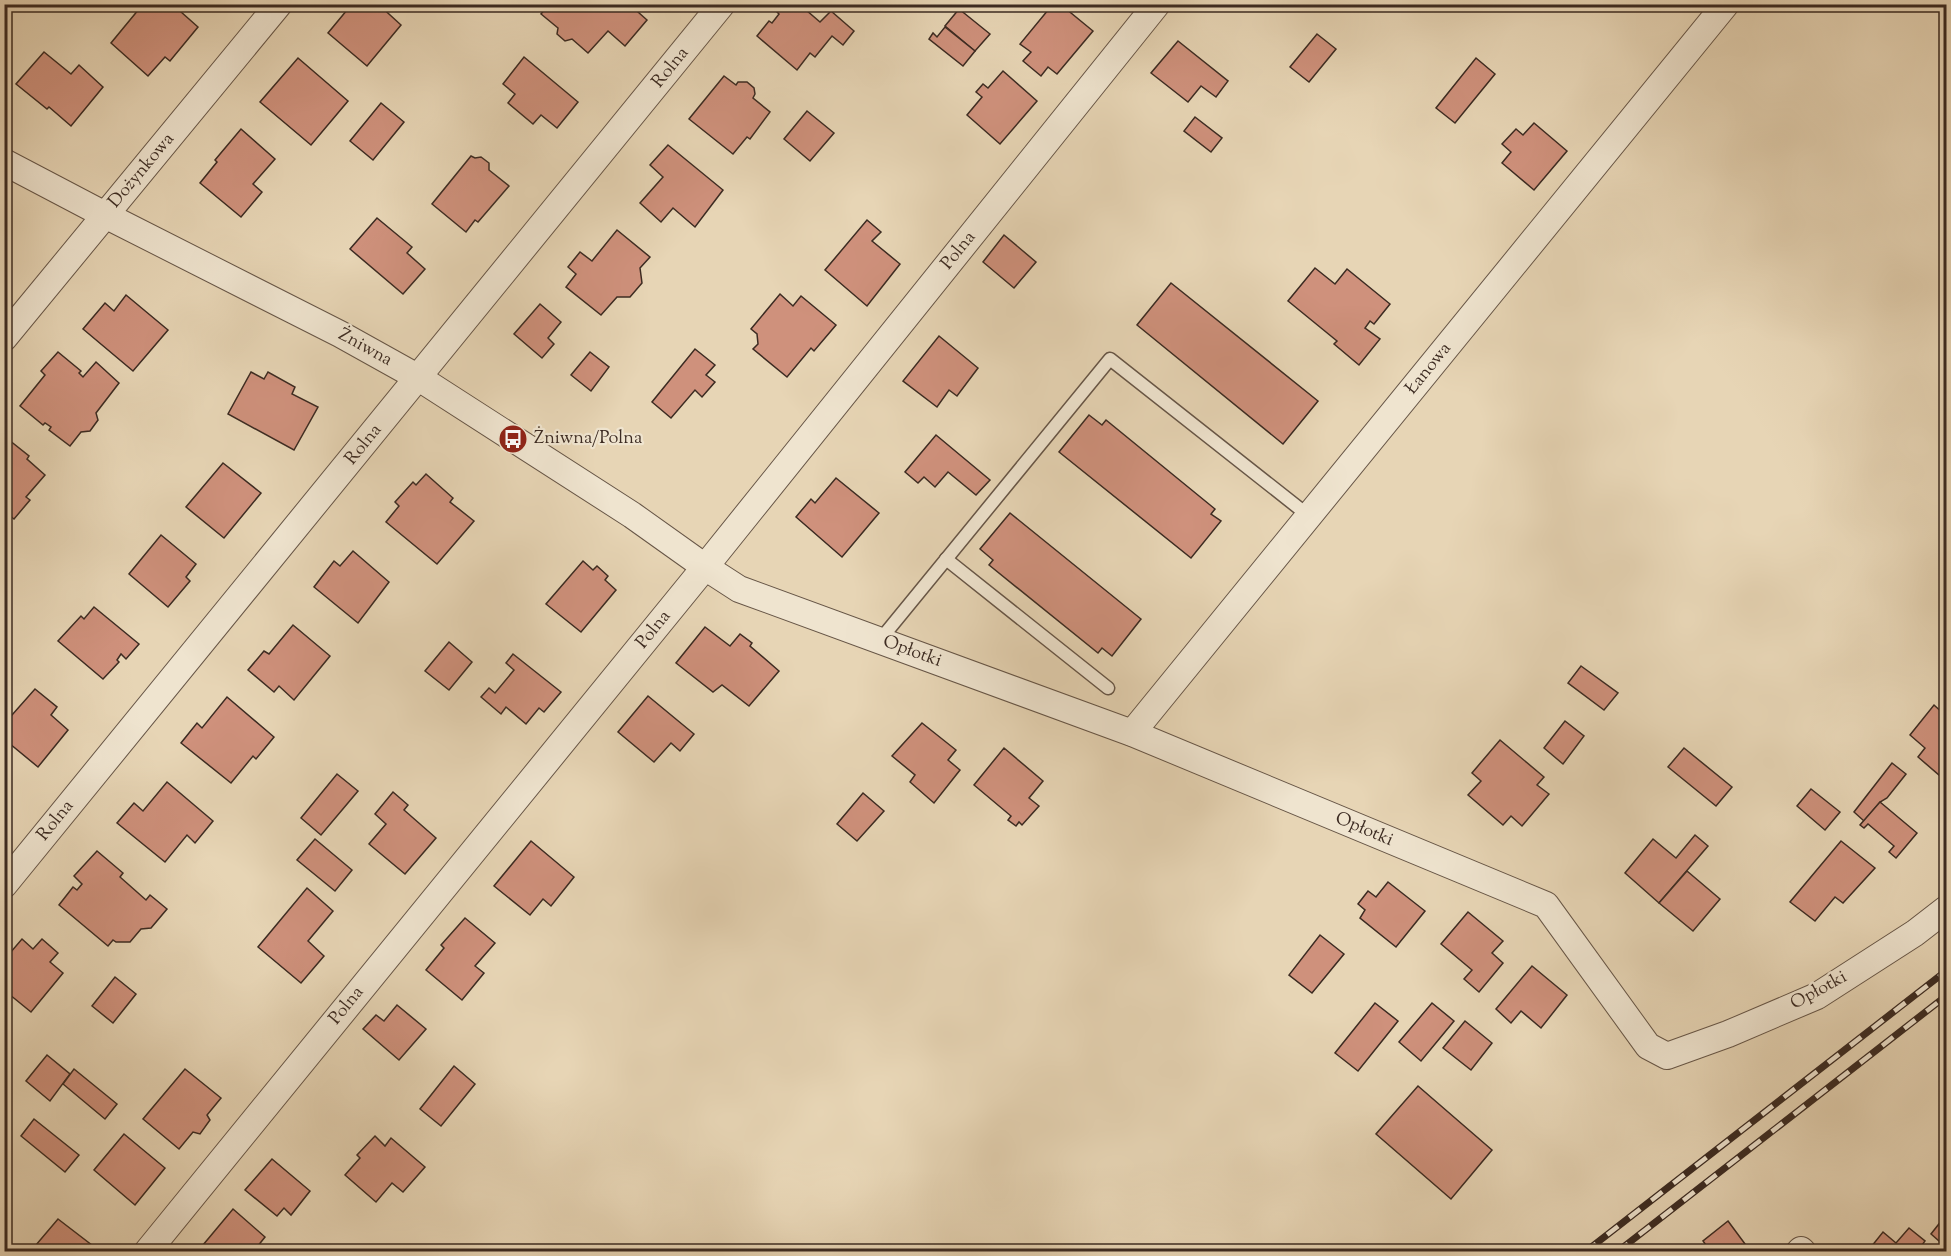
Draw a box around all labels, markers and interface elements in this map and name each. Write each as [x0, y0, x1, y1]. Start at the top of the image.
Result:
street label: Rolna [646, 42, 696, 94]
street label: Dożynkowa [103, 128, 181, 214]
street label: Polna [935, 226, 983, 276]
street label: Żniwna [333, 323, 397, 373]
street label: Łanowa [1400, 337, 1458, 401]
street label: Rolna [339, 419, 389, 471]
bus stop icon: Żniwna/Polna [497, 423, 529, 455]
place label: Żniwna/Polna [534, 426, 642, 452]
street label: Polna [630, 605, 678, 655]
street label: Opłotki [879, 629, 945, 675]
street label: Rolna [31, 795, 81, 847]
street label: Opłotki [1331, 806, 1397, 854]
street label: Opłotki [1786, 965, 1852, 1017]
street label: Polna [323, 981, 371, 1031]

